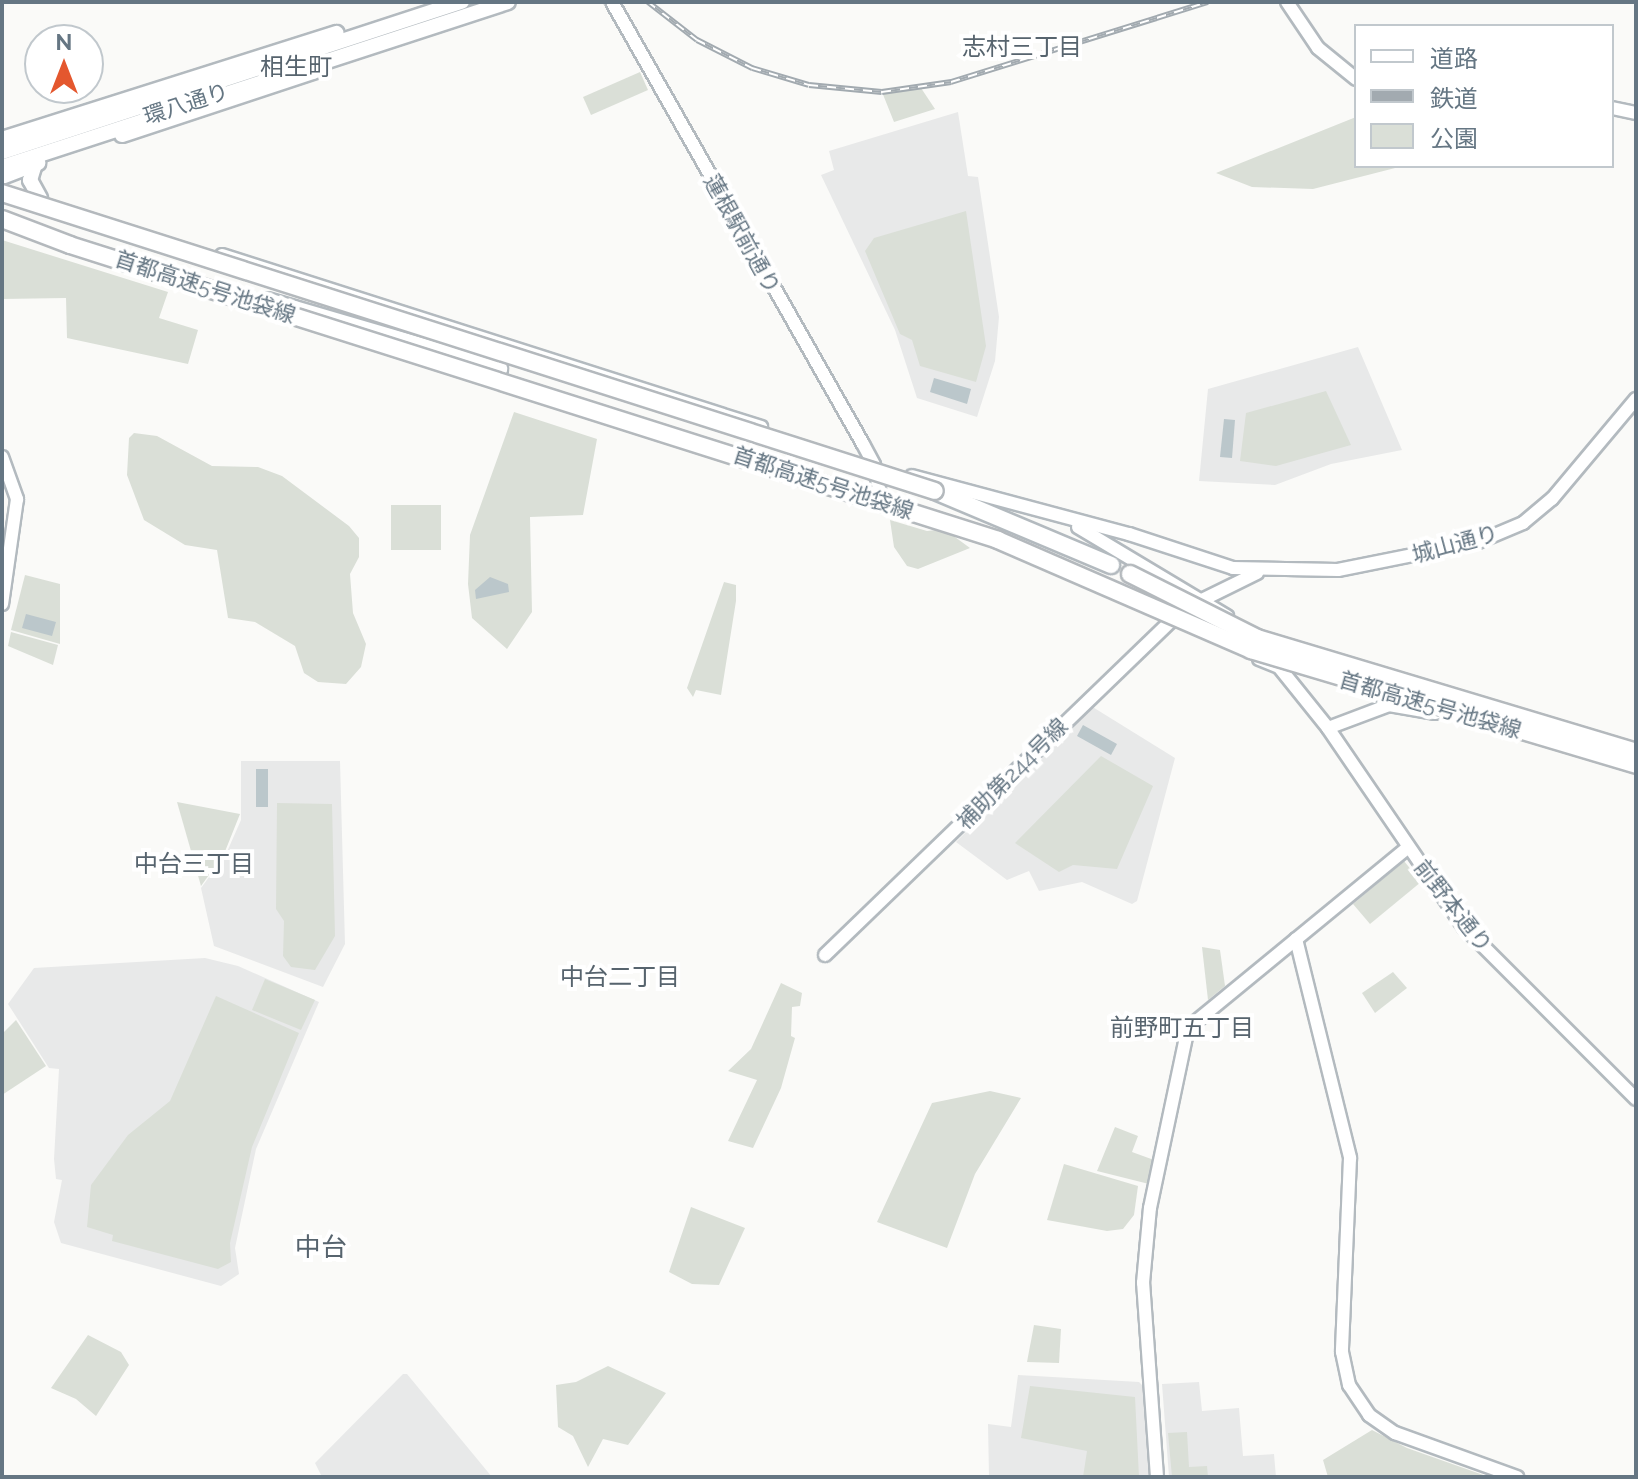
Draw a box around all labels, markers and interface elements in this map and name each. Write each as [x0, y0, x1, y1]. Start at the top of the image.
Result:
north arrow [24, 24, 104, 104]
legend [1354, 24, 1614, 168]
text: N [56, 29, 72, 55]
district label: 志村三丁目 [962, 33, 1082, 61]
text: 道路 [1430, 44, 1478, 73]
district label: 相生町 [260, 53, 332, 81]
street label: 環八通り [140, 78, 232, 130]
text: 鉄道 [1430, 84, 1478, 113]
text: 公園 [1430, 124, 1478, 153]
street label: 蓮根駅前通り [698, 170, 786, 298]
street label: 首都高速5号池袋線 [112, 245, 298, 329]
street label: 首都高速5号池袋線 [730, 441, 916, 525]
street label: 城山通り [1409, 520, 1501, 568]
street label: 首都高速5号池袋線 [1336, 666, 1524, 744]
street label: 補助第244号線 [951, 713, 1073, 835]
district label: 中台三丁目 [134, 850, 254, 878]
street label: 前野本通り [1409, 855, 1497, 957]
district label: 中台二丁目 [560, 963, 680, 991]
district label: 前野町五丁目 [1110, 1014, 1254, 1042]
district label: 中台 [295, 1232, 347, 1264]

